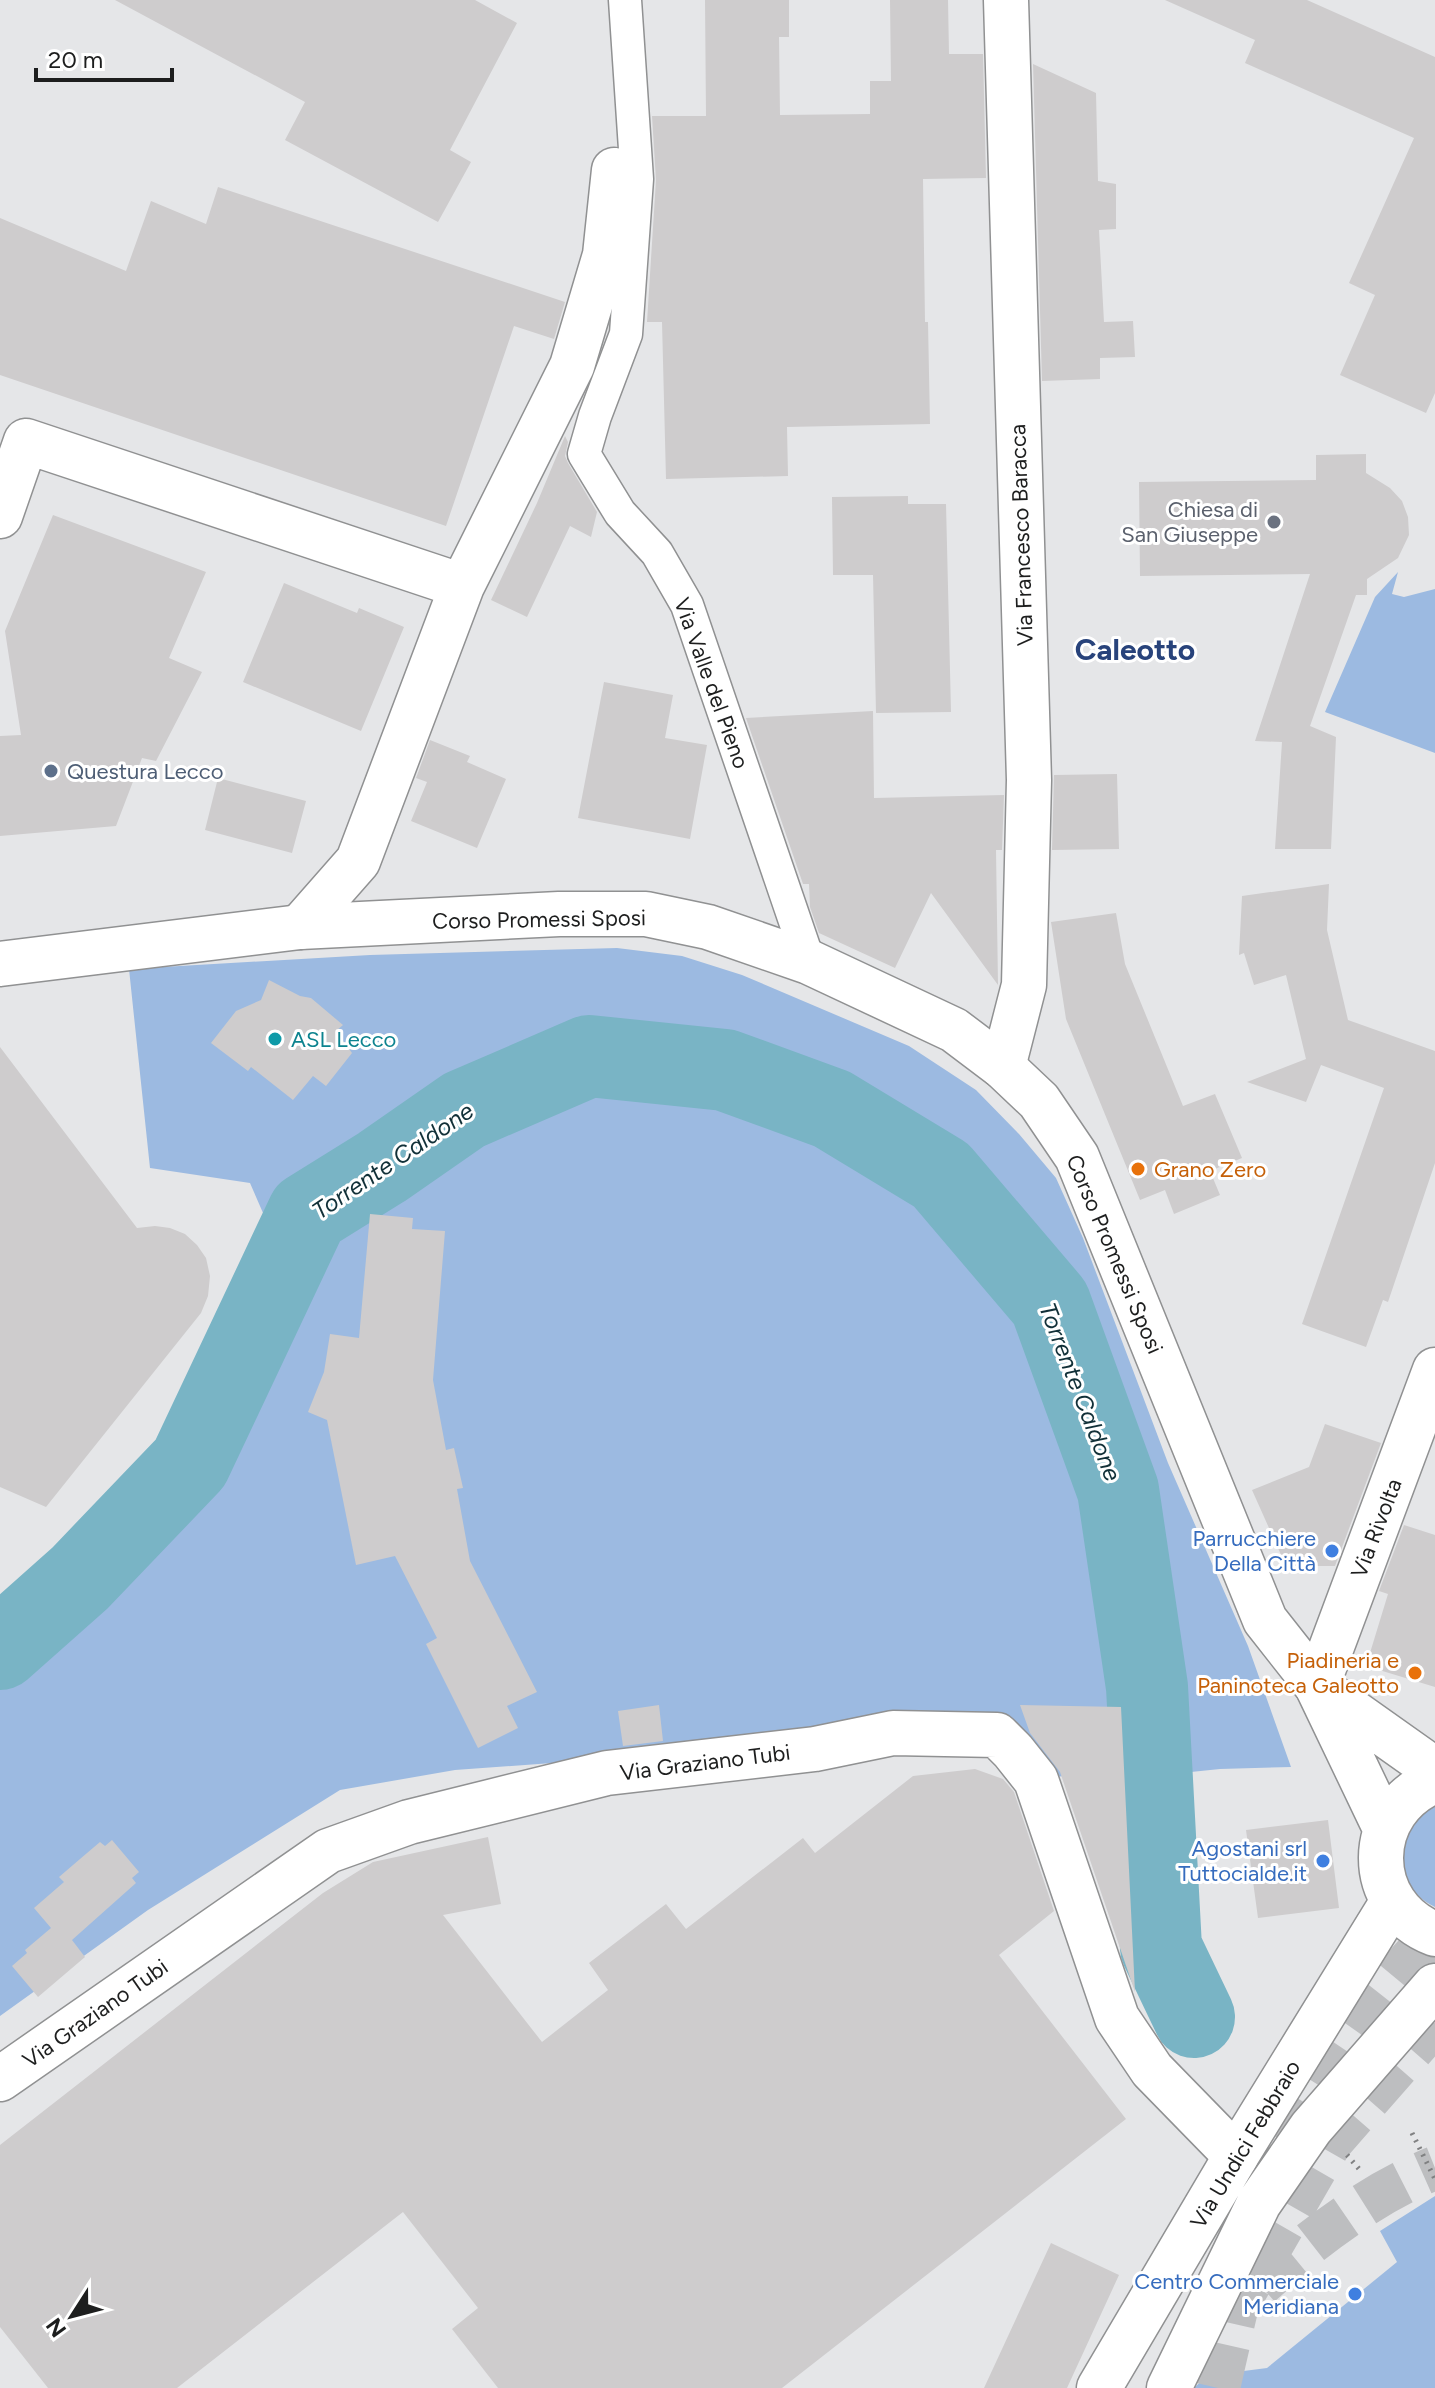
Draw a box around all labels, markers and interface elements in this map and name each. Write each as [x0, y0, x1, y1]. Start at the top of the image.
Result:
scale bar [36, 32, 172, 82]
text: 20 m [48, 45, 103, 74]
street label: Via Francesco Baracca [1004, 423, 1039, 647]
place label: Chiesa di San Giuseppe [1121, 496, 1258, 548]
marker: Chiesa di San Giuseppe [1265, 513, 1283, 531]
street label: Via Valle del Pieno [668, 594, 755, 772]
district label: Caleotto [1075, 631, 1195, 668]
place label: Questura Lecco [67, 758, 223, 785]
marker: Questura Lecco [42, 762, 60, 780]
street label: Corso Promessi Sposi [432, 904, 646, 935]
place label: ASL Lecco [291, 1026, 396, 1053]
marker: ASL Lecco [266, 1030, 284, 1048]
water label: Torrente Caldone [307, 1096, 479, 1225]
street label: Corso Promessi Sposi [1060, 1151, 1169, 1358]
place label: Grano Zero [1154, 1156, 1266, 1183]
marker: Grano Zero [1129, 1160, 1147, 1178]
water label: Torrente Caldone [1033, 1299, 1128, 1485]
street label: Via Rivolta [1345, 1475, 1408, 1582]
place label: Parrucchiere Della Città [1192, 1525, 1316, 1577]
marker: Parrucchiere Della Città [1323, 1542, 1341, 1560]
place label: Piadineria e Paninoteca Galeotto [1197, 1647, 1399, 1699]
marker: Piadineria e Paninoteca Galeotto [1406, 1664, 1424, 1682]
street label: Via Graziano Tubi [618, 1739, 792, 1786]
place label: Agostani srl Tuttocialde.it [1178, 1835, 1307, 1887]
marker: Agostani srl Tuttocialde.it [1314, 1852, 1332, 1870]
street label: Via Graziano Tubi [17, 1953, 173, 2074]
street label: Via Undici Febbraio [1185, 2055, 1306, 2233]
place label: Centro Commerciale Meridiana [1134, 2268, 1339, 2320]
north arrow [32, 2276, 112, 2356]
marker: Centro Commerciale Meridiana [1346, 2285, 1364, 2303]
text: N [40, 2313, 72, 2342]

